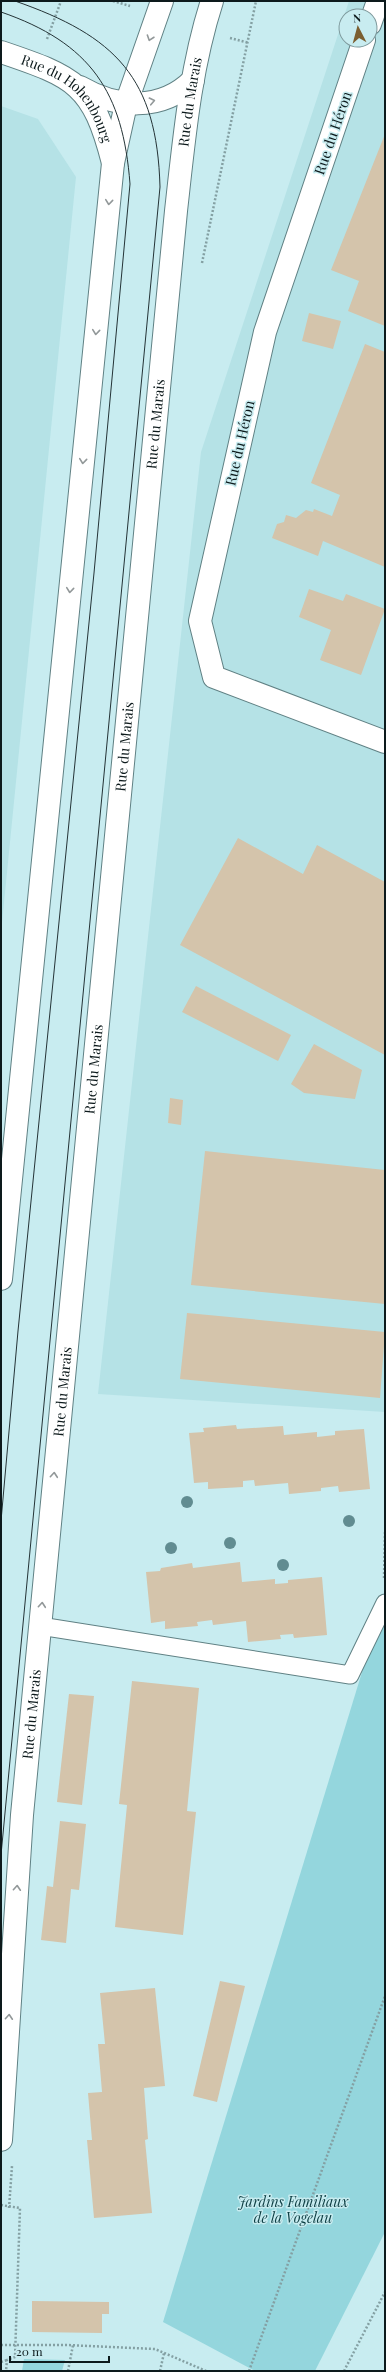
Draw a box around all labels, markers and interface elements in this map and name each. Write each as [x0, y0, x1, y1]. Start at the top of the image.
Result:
north arrow [338, 8, 378, 48]
text: N [352, 10, 362, 25]
one-way arrow [146, 34, 155, 41]
street label: Rue du Hohenbourg [19, 50, 117, 146]
street label: Rue du Marais [173, 55, 206, 148]
street label: Rue du Héron [309, 88, 356, 177]
one-way arrow [149, 98, 155, 106]
one-way arrow [105, 199, 114, 205]
one-way arrow [92, 329, 101, 335]
street label: Rue du Marais [141, 378, 169, 470]
street label: Rue du Héron [220, 398, 259, 487]
one-way arrow [79, 458, 88, 464]
one-way arrow [66, 587, 75, 593]
street label: Rue du Marais [110, 701, 138, 792]
street label: Rue du Marais [79, 1023, 107, 1115]
street label: Rue du Marais [48, 1346, 76, 1437]
one-way arrow [49, 1472, 58, 1478]
one-way arrow [37, 1602, 46, 1608]
street label: Rue du Marais [17, 1668, 45, 1760]
one-way arrow [13, 1885, 21, 1891]
one-way arrow [4, 2014, 13, 2020]
park label: Jardins Familiaux de la Vogelau [237, 2192, 349, 2227]
scale bar [10, 2338, 109, 2364]
text: 20 m [16, 2343, 43, 2359]

